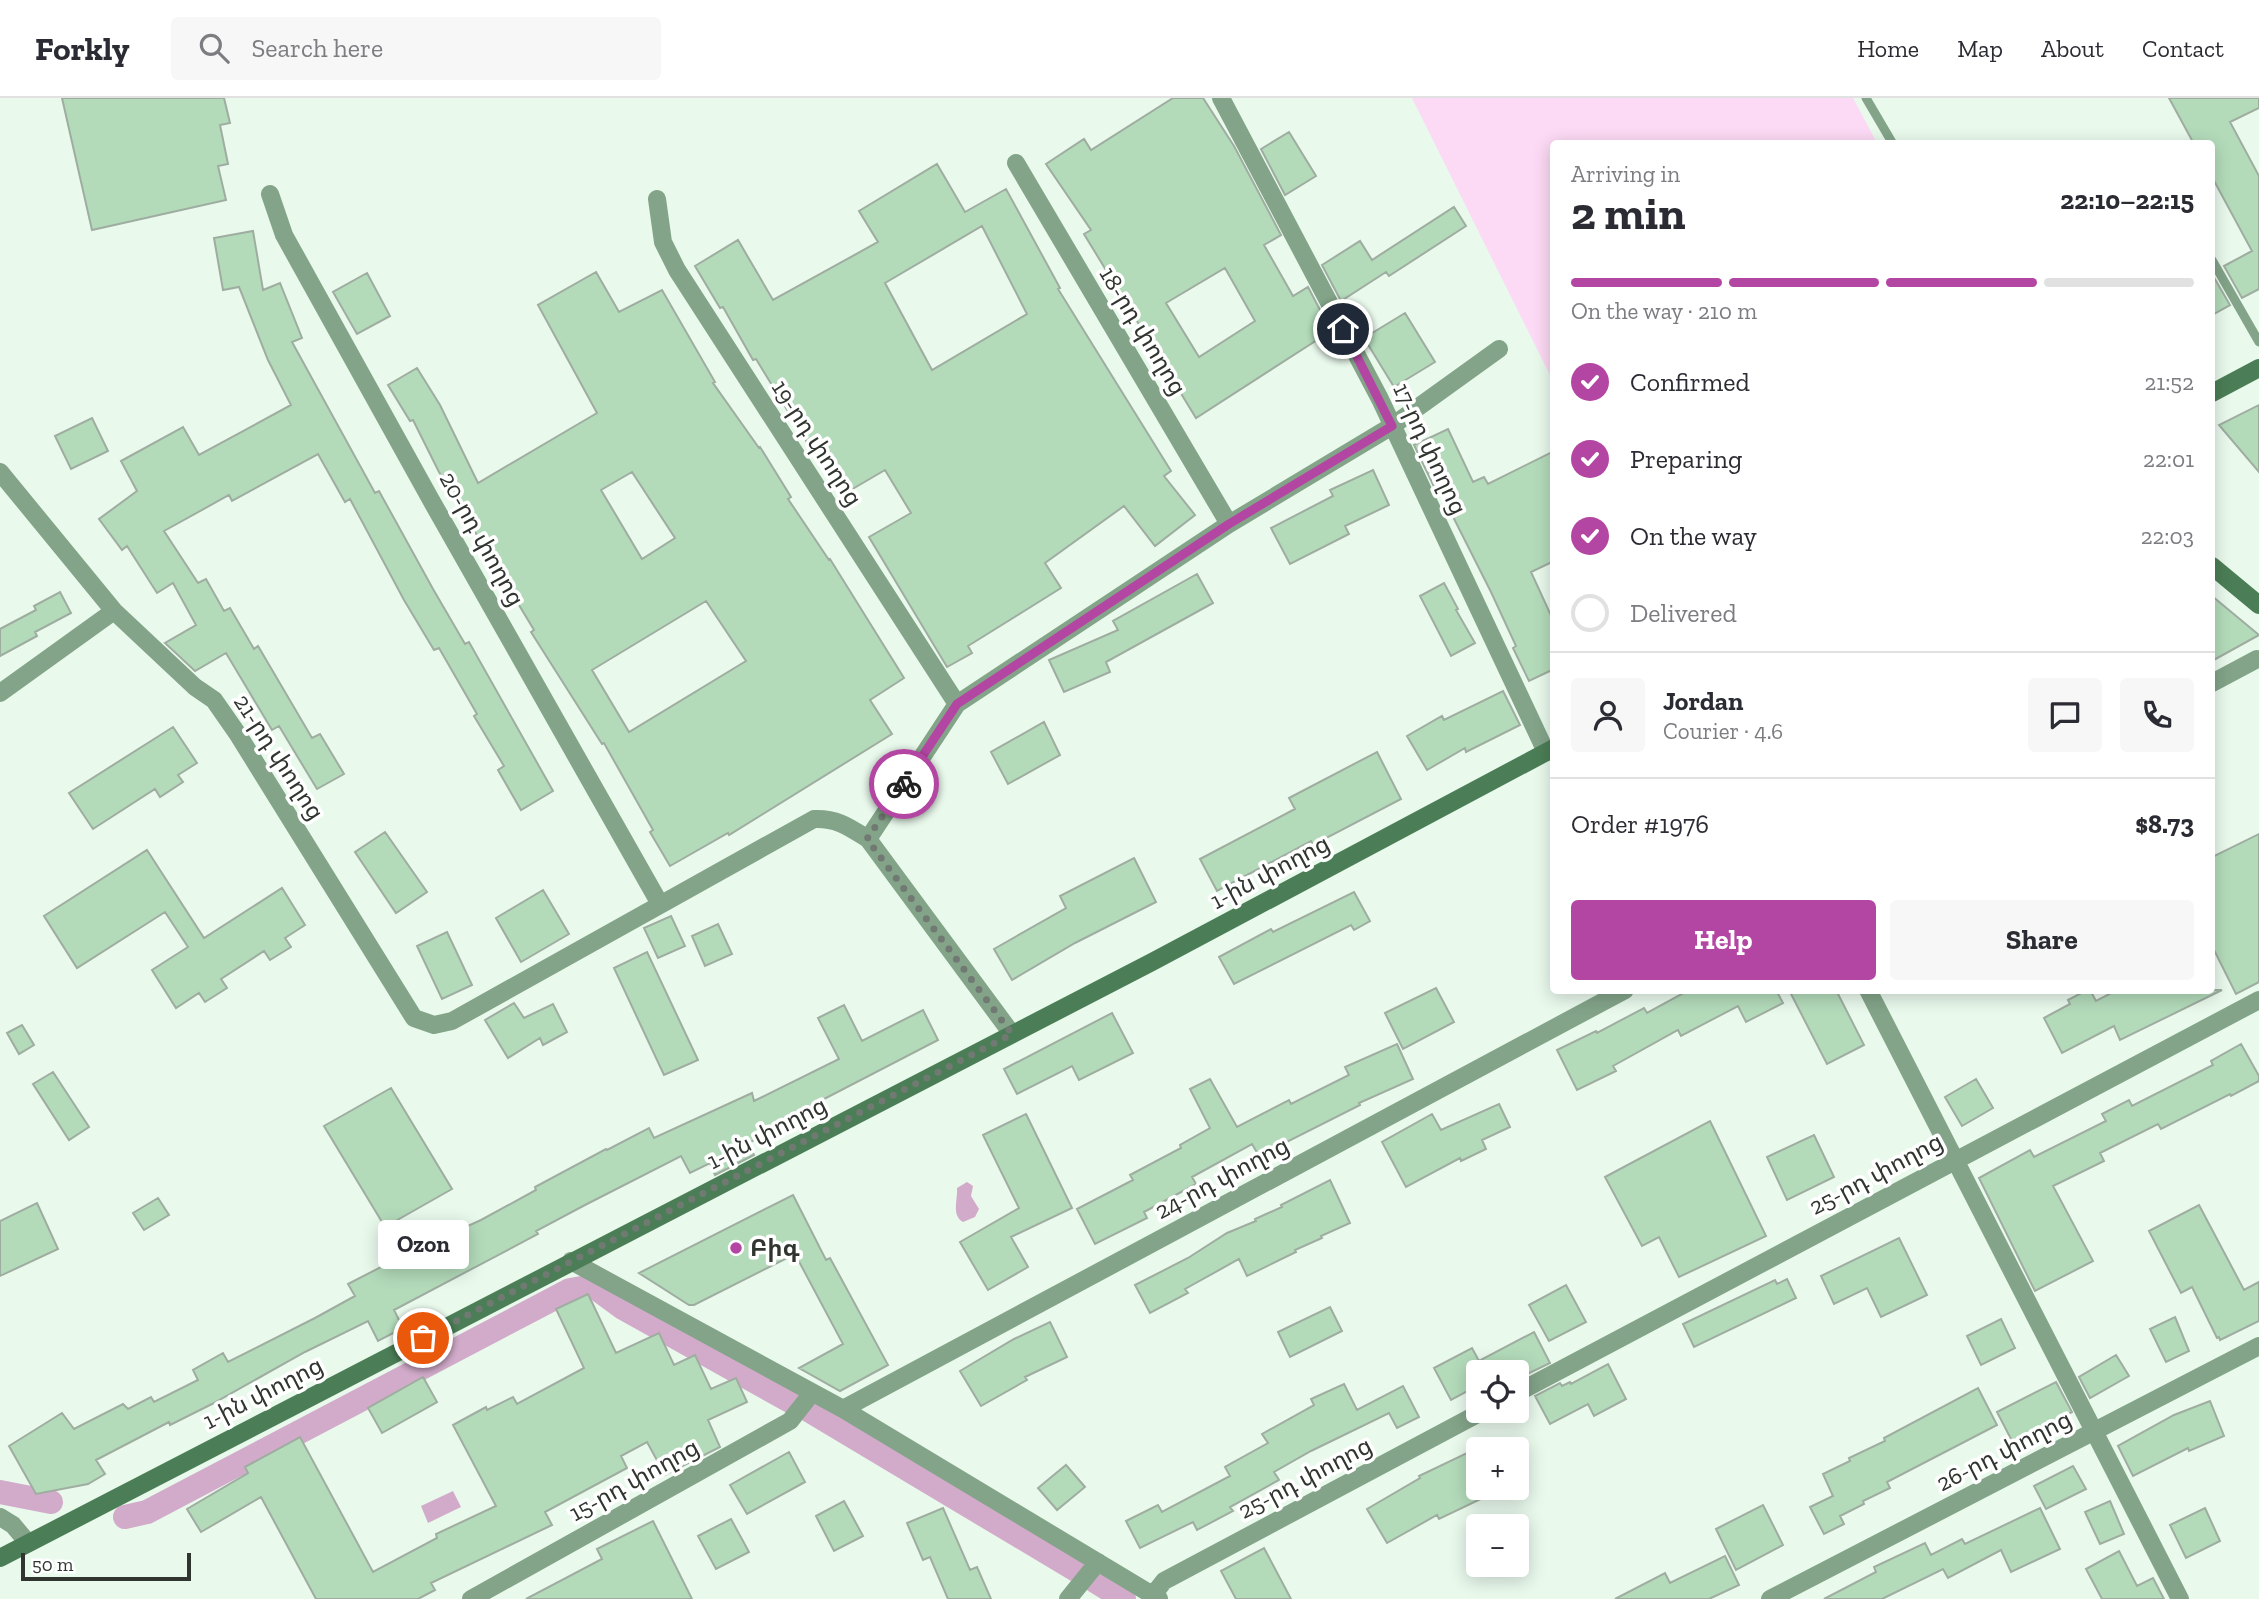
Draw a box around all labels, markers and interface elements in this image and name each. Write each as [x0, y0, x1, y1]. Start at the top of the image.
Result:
search box [171, 17, 661, 80]
text: Forkly [35, 29, 129, 68]
icon: search [195, 29, 233, 67]
text: Search here [251, 32, 383, 64]
text: Home [1857, 34, 1919, 63]
text: Map [1957, 34, 2003, 63]
text: About [2041, 34, 2104, 63]
text: Contact [2142, 34, 2224, 63]
text: Arriving in [1571, 160, 1680, 188]
text: 22:10–22:15 [2060, 184, 2194, 216]
text: 2 min [1571, 186, 1686, 241]
street label: 18-րդ փողոց [1094, 261, 1193, 400]
text: On the way · 210 m [1571, 297, 1757, 325]
pin [1313, 299, 1373, 359]
icon: home [1324, 310, 1362, 348]
icon: check [1571, 363, 1609, 401]
text: Confirmed [1630, 366, 1750, 398]
text: 21:52 [2145, 368, 2194, 396]
street label: 19-րդ փողոց [766, 374, 869, 511]
street label: 17-րդ փողոց [1387, 378, 1474, 519]
icon: check [1571, 440, 1609, 478]
text: Preparing [1630, 443, 1742, 475]
text: 22:01 [2143, 445, 2194, 473]
street label: 20-րդ փողոց [434, 467, 531, 611]
icon: check [1571, 517, 1609, 555]
text: On the way [1630, 520, 1757, 552]
text: 22:03 [2141, 522, 2194, 550]
text: Delivered [1630, 597, 1737, 629]
button: person [1571, 678, 1645, 752]
button: chat [2028, 678, 2102, 752]
button: phone [2120, 678, 2194, 752]
text: Jordan [1663, 685, 1743, 717]
street label: 21-րդ փողոց [228, 688, 331, 825]
text: Courier · 4.6 [1663, 717, 1783, 745]
courier [869, 749, 939, 819]
icon: bike [885, 765, 923, 803]
text: Order #1976 [1571, 808, 1709, 840]
text: $8.73 [2135, 808, 2194, 840]
street label: 1-ին փողոց [1205, 828, 1334, 915]
button: Help [1571, 900, 1876, 980]
button: Share [1890, 900, 2194, 980]
street label: 1-ին փողոց [702, 1090, 832, 1175]
street label: 25-րդ փողոց [1804, 1126, 1947, 1221]
street label: 24-րդ փողոց [1150, 1130, 1294, 1225]
callout: Ozon [378, 1219, 468, 1268]
text: Ozon [397, 1230, 450, 1258]
place label: Բիգ [750, 1233, 800, 1262]
marker: Բիգ [728, 1240, 744, 1256]
pin [393, 1308, 453, 1368]
icon: bag [404, 1319, 442, 1357]
street label: 1-ին փողոց [198, 1350, 328, 1435]
map controls [1466, 1360, 1529, 1577]
button: locate [1466, 1360, 1529, 1423]
street label: 26-րդ փողոց [1931, 1404, 2076, 1497]
street label: 25-րդ փողոց [1233, 1430, 1376, 1525]
street label: 15-րդ փողոց [564, 1432, 704, 1527]
button: + [1466, 1437, 1529, 1500]
button: − [1466, 1514, 1529, 1577]
scale bar [21, 1550, 191, 1582]
text: 50 m [32, 1553, 73, 1576]

